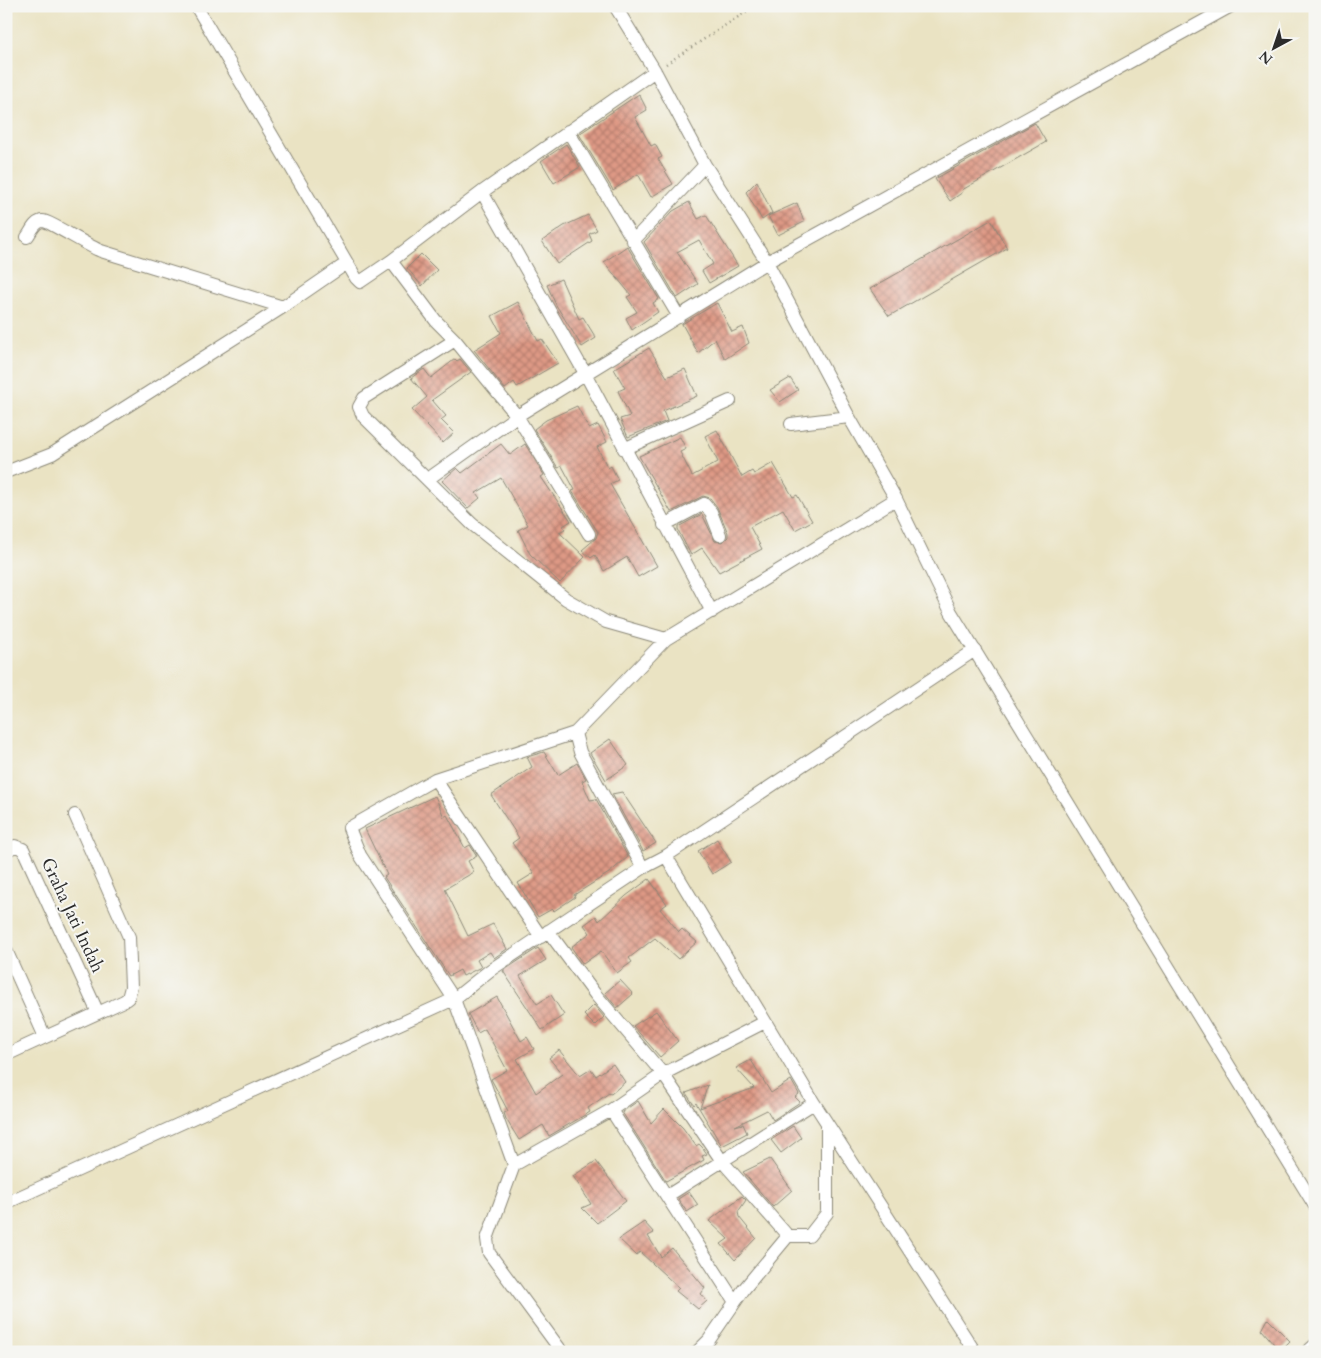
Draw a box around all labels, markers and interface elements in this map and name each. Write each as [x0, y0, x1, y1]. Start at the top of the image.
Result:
north arrow [1248, 22, 1298, 72]
text: N [1255, 46, 1277, 69]
street label: Graha Jati Indah [35, 854, 110, 977]

